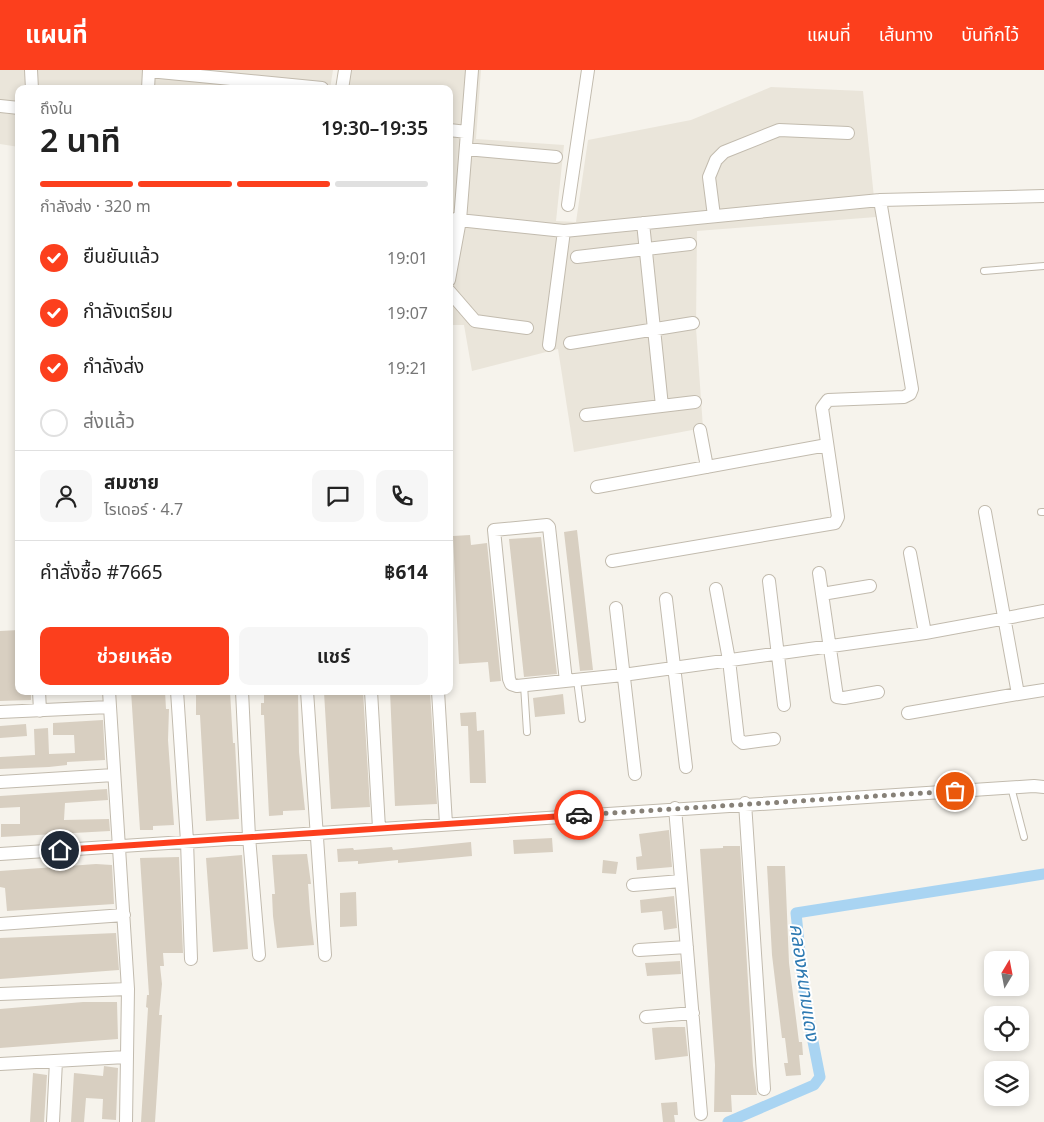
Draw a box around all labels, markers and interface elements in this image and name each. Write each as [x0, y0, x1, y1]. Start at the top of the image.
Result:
text: แผนที่ [25, 17, 88, 50]
text: แผนที่ [807, 22, 851, 46]
text: เส้นทาง [879, 22, 933, 46]
text: บันทึกไว้ [961, 22, 1019, 46]
text: ถึงใน [40, 97, 73, 119]
text: 19:30–19:35 [321, 115, 428, 141]
text: 2 นาที [40, 118, 121, 161]
text: กำลังส่ง · 320 m [40, 195, 151, 217]
text: ยืนยันแล้ว [83, 243, 160, 269]
icon: check [40, 244, 68, 272]
text: 19:01 [387, 247, 428, 269]
text: กำลังเตรียม [83, 298, 173, 324]
icon: check [40, 299, 68, 327]
text: 19:07 [387, 302, 428, 324]
text: กำลังส่ง [83, 353, 144, 379]
icon: check [40, 354, 68, 382]
text: 19:21 [387, 357, 428, 379]
text: ส่งแล้ว [83, 408, 135, 434]
text: สมชาย [104, 469, 159, 495]
button: person [40, 470, 92, 522]
button: chat [312, 470, 364, 522]
button: phone [376, 470, 428, 522]
text: ไรเดอร์ · 4.7 [104, 498, 183, 520]
text: คำสั่งซื้อ #7665 [40, 559, 163, 585]
text: ฿614 [384, 559, 428, 585]
button: ช่วยเหลือ [40, 627, 229, 685]
button: แชร์ [239, 627, 428, 685]
pin [934, 770, 976, 812]
icon: bag [941, 777, 969, 805]
courier [554, 790, 604, 840]
icon: car [565, 801, 593, 829]
pin [39, 829, 81, 871]
icon: home [46, 836, 74, 864]
water label: คลองหนามแดง [784, 922, 826, 1043]
north arrow [984, 951, 1029, 996]
map controls [984, 951, 1029, 1106]
button: locate [984, 1006, 1029, 1051]
button: layers [984, 1061, 1029, 1106]

